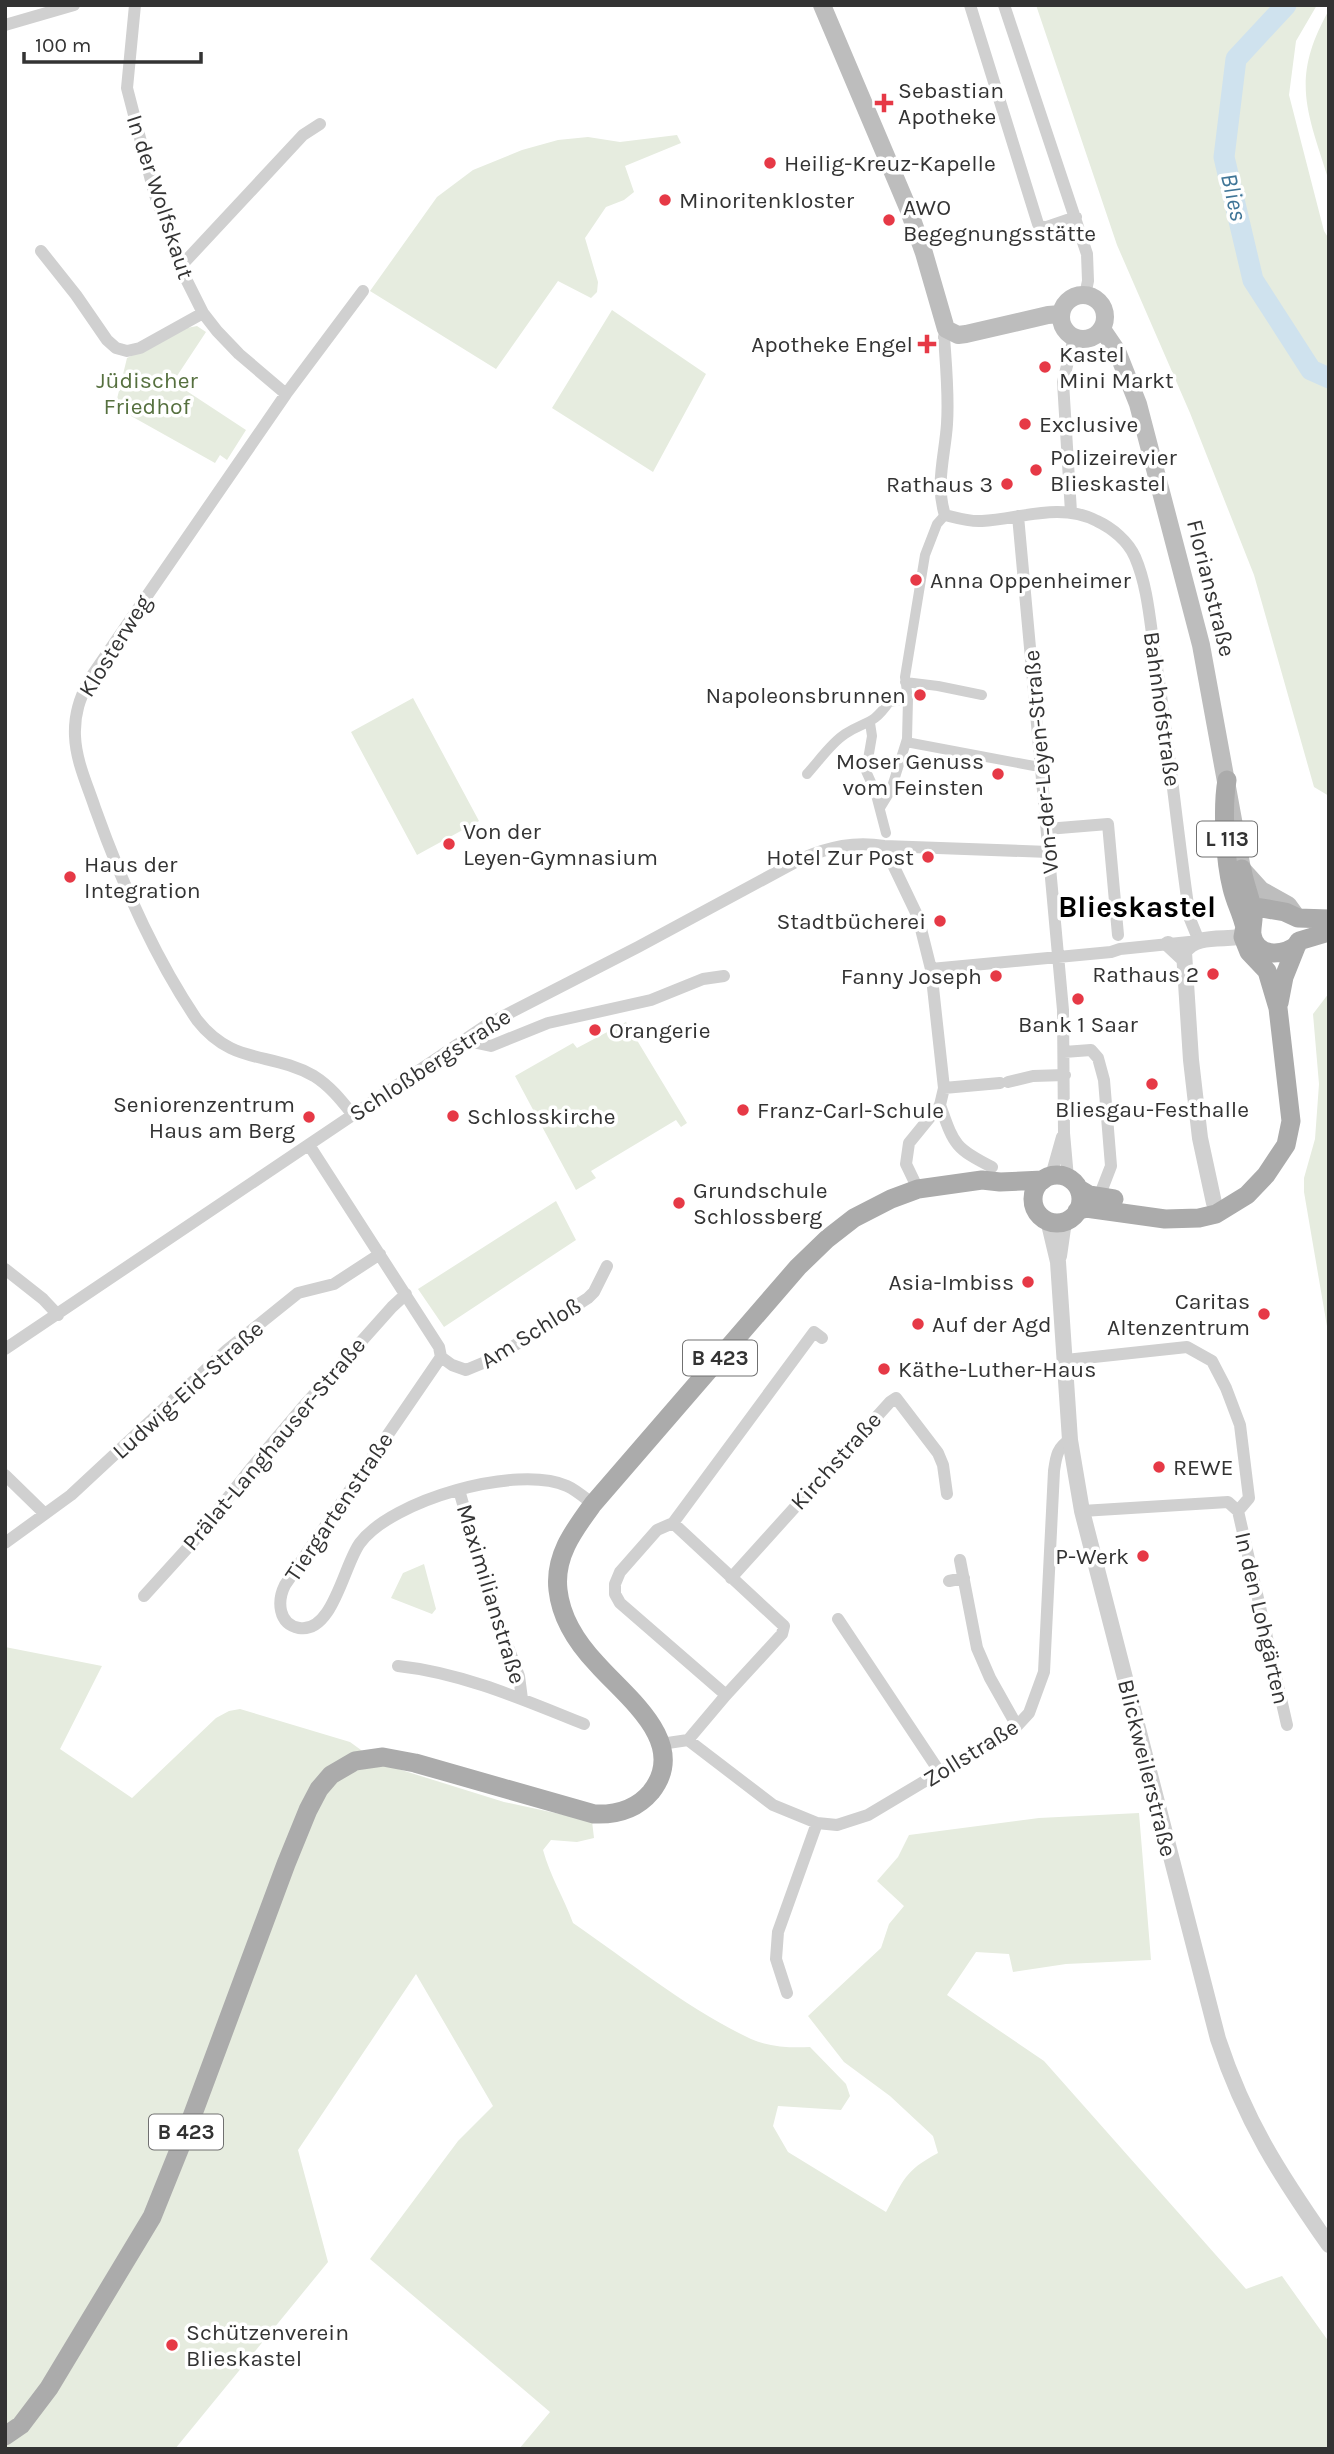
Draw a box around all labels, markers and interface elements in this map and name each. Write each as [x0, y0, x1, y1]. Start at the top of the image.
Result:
scale bar [24, 21, 201, 65]
text: 100 m [35, 33, 92, 57]
place label: Sebastian Apotheke [898, 77, 1004, 130]
marker: Sebastian Apotheke [876, 95, 892, 111]
street label: In der Wolfskaut [121, 111, 199, 283]
place label: Heilig-Kreuz-Kapelle [784, 150, 996, 177]
marker: Heilig-Kreuz-Kapelle [762, 155, 778, 171]
water label: Blies [1215, 170, 1253, 224]
place label: Minoritenkloster [679, 187, 855, 214]
marker: Minoritenkloster [657, 192, 673, 208]
place label: AWO Begegnungsstätte [903, 194, 1096, 247]
marker: AWO Begegnungsstätte [881, 212, 897, 228]
place label: Apotheke Engel [751, 331, 913, 358]
marker: Apotheke Engel [919, 336, 935, 352]
place label: Kastel Mini Markt [1059, 341, 1174, 394]
marker: Kastel Mini Markt [1037, 359, 1053, 375]
park label: Jüdischer Friedhof [96, 367, 199, 420]
place label: Exclusive [1039, 411, 1138, 438]
marker: Exclusive [1017, 416, 1033, 432]
place label: Polizeirevier Blieskastel [1050, 444, 1178, 497]
marker: Polizeirevier Blieskastel [1028, 462, 1044, 478]
place label: Rathaus 3 [886, 471, 993, 498]
marker: Rathaus 3 [999, 476, 1015, 492]
street label: Florianstraße [1181, 517, 1241, 659]
place label: Anna Oppenheimer [930, 567, 1131, 594]
marker: Anna Oppenheimer [908, 572, 924, 588]
street label: Klosterweg [73, 590, 157, 702]
street label: Bahnhofstraße [1138, 630, 1186, 788]
street label: Von-der-Leyen-Straße [1018, 649, 1064, 875]
place label: Napoleonsbrunnen [705, 682, 906, 709]
marker: Napoleonsbrunnen [912, 687, 928, 703]
place label: Moser Genuss vom Feinsten [836, 748, 984, 801]
marker: Moser Genuss vom Feinsten [990, 766, 1006, 782]
place label: Von der Leyen-Gymnasium [463, 818, 658, 871]
road number: L 113 [1197, 822, 1257, 856]
marker: Von der Leyen-Gymnasium [441, 836, 457, 852]
place label: Hotel Zur Post [766, 844, 914, 871]
marker: Hotel Zur Post [920, 849, 936, 865]
place label: Haus der Integration [84, 851, 201, 904]
marker: Haus der Integration [62, 869, 78, 885]
district label: Blieskastel [1058, 889, 1216, 925]
place label: Stadtbücherei [776, 908, 926, 935]
marker: Stadtbücherei [932, 913, 948, 929]
place label: Rathaus 2 [1092, 961, 1199, 988]
place label: Fanny Joseph [841, 963, 982, 990]
marker: Rathaus 2 [1205, 966, 1221, 982]
marker: Fanny Joseph [988, 968, 1004, 984]
marker: Bank 1 Saar [1070, 991, 1086, 1007]
street label: Schloßbergstraße [344, 1003, 516, 1127]
place label: Bank 1 Saar [1018, 1011, 1139, 1038]
place label: Orangerie [609, 1017, 710, 1044]
marker: Orangerie [587, 1022, 603, 1038]
marker: Bliesgau-Festhalle [1144, 1076, 1160, 1092]
place label: Seniorenzentrum Haus am Berg [113, 1091, 295, 1144]
place label: Bliesgau-Festhalle [1055, 1096, 1249, 1123]
place label: Franz-Carl-Schule [757, 1097, 944, 1124]
marker: Franz-Carl-Schule [735, 1102, 751, 1118]
place label: Schlosskirche [467, 1103, 616, 1130]
marker: Schlosskirche [445, 1108, 461, 1124]
marker: Seniorenzentrum Haus am Berg [301, 1109, 317, 1125]
place label: Grundschule Schlossberg [693, 1177, 828, 1230]
marker: Grundschule Schlossberg [671, 1195, 687, 1211]
place label: Asia-Imbiss [889, 1269, 1014, 1296]
marker: Asia-Imbiss [1020, 1274, 1036, 1290]
place label: Caritas Altenzentrum [1107, 1288, 1250, 1341]
street label: Am Schloß [476, 1292, 586, 1374]
marker: Caritas Altenzentrum [1256, 1306, 1272, 1322]
place label: Auf der Agd [932, 1311, 1052, 1338]
street label: Ludwig-Eid-Straße [107, 1315, 269, 1465]
marker: Auf der Agd [910, 1316, 926, 1332]
street label: Prälat-Langhauser-Straße [177, 1332, 371, 1556]
road number: B 423 [683, 1340, 757, 1376]
place label: Käthe-Luther-Haus [898, 1356, 1096, 1383]
marker: Käthe-Luther-Haus [876, 1361, 892, 1377]
street label: Kirchstraße [785, 1406, 887, 1516]
street label: Tiergartenstraße [279, 1427, 399, 1587]
place label: REWE [1173, 1454, 1234, 1481]
marker: REWE [1151, 1459, 1167, 1475]
street label: Maximilianstraße [451, 1501, 531, 1687]
street label: In den Lohgärten [1229, 1529, 1295, 1707]
place label: P-Werk [1055, 1543, 1129, 1570]
marker: P-Werk [1135, 1548, 1151, 1564]
street label: Blickweilerstraße [1112, 1676, 1182, 1860]
street label: Zollstraße [919, 1713, 1023, 1793]
road number: B 423 [149, 2114, 223, 2150]
place label: Schützenverein Blieskastel [186, 2319, 349, 2372]
marker: Schützenverein Blieskastel [164, 2337, 180, 2353]

